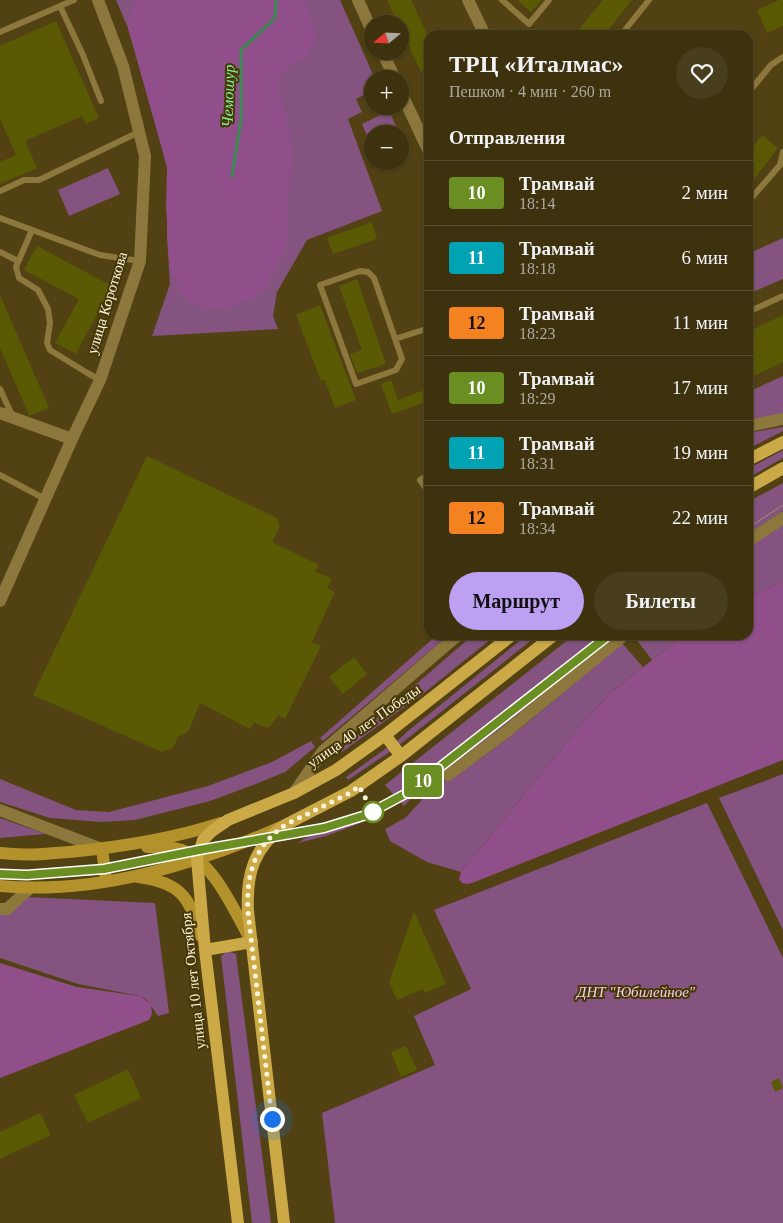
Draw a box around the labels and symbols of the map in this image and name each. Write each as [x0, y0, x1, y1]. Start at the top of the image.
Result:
north arrow [364, 15, 409, 60]
water label: Чемошур [218, 64, 239, 128]
street label: улица Короткова [84, 249, 130, 356]
street label: улица 40 лет Победы [305, 681, 423, 771]
line badge: 10 [400, 765, 446, 797]
unlabelled marker [362, 801, 384, 823]
street label: улица 10 лет Октября [178, 912, 208, 1050]
park label: ДНТ "Юбилейное" [575, 984, 696, 1000]
your location [260, 1107, 285, 1132]

